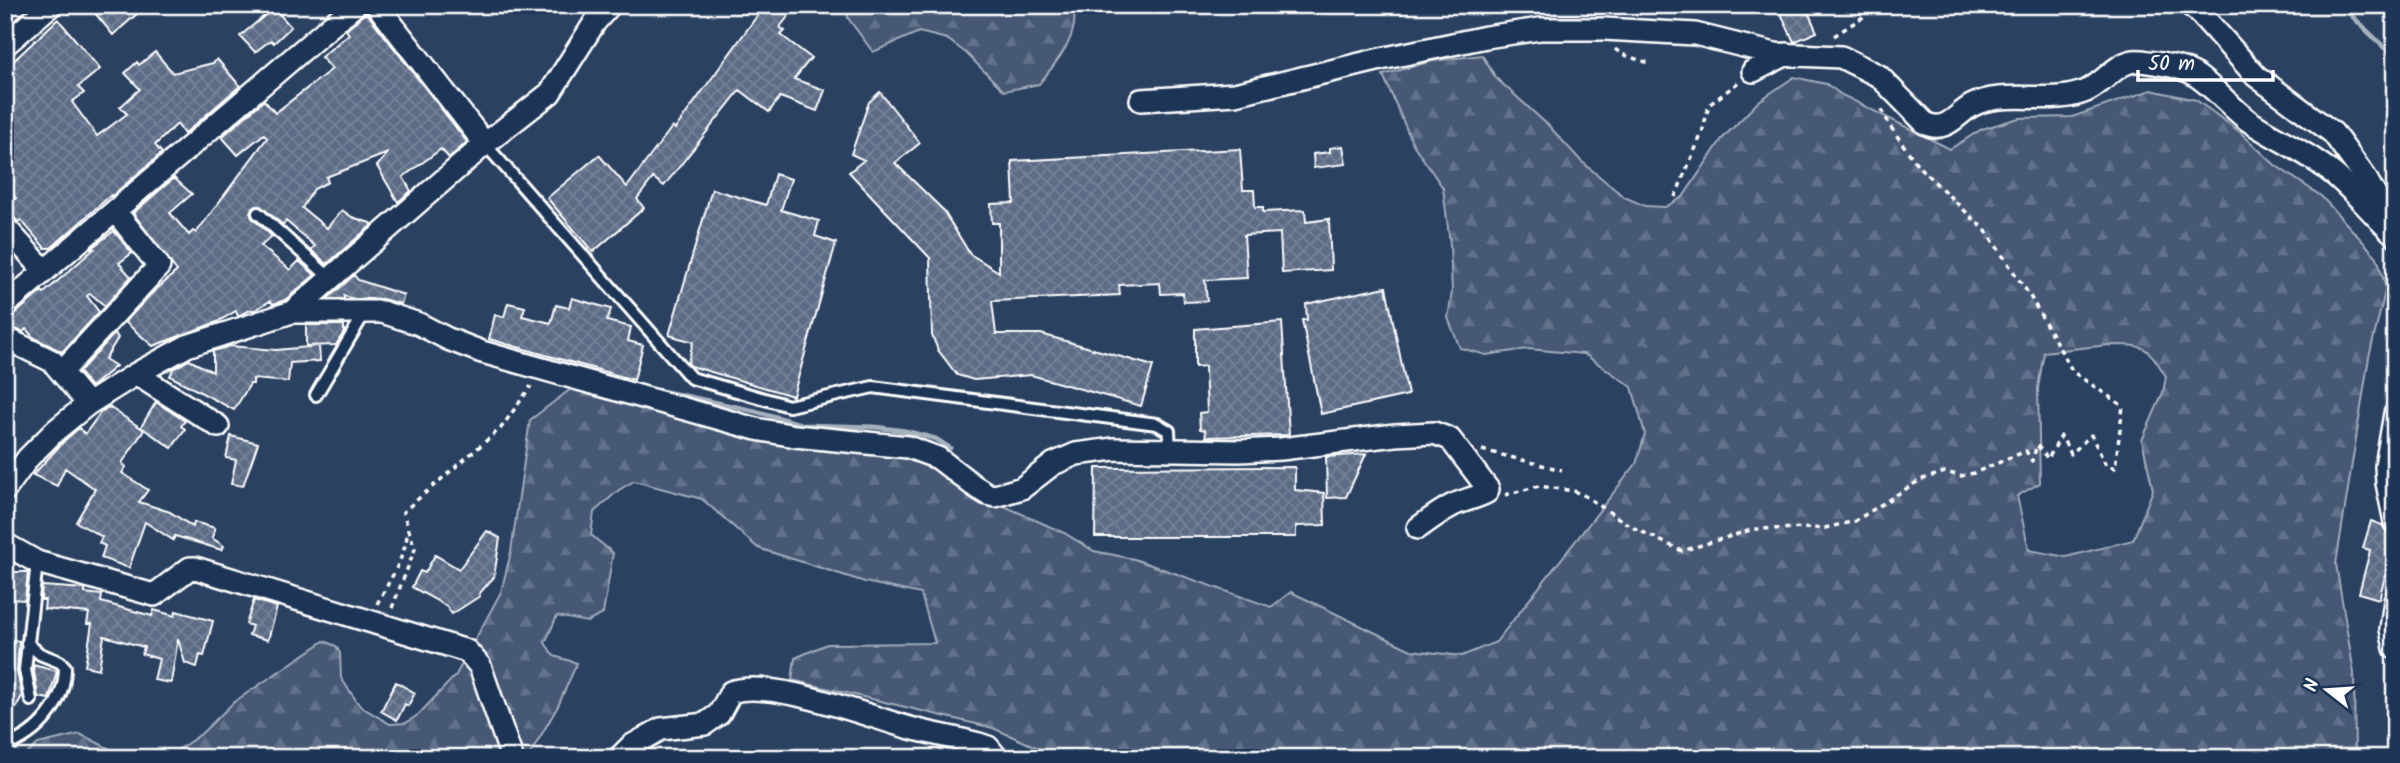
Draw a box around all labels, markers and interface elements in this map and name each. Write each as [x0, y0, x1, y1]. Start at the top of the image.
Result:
scale bar [2138, 38, 2272, 82]
text: 50 m [2148, 48, 2195, 81]
north arrow [2292, 654, 2362, 724]
text: N [2297, 675, 2329, 696]

